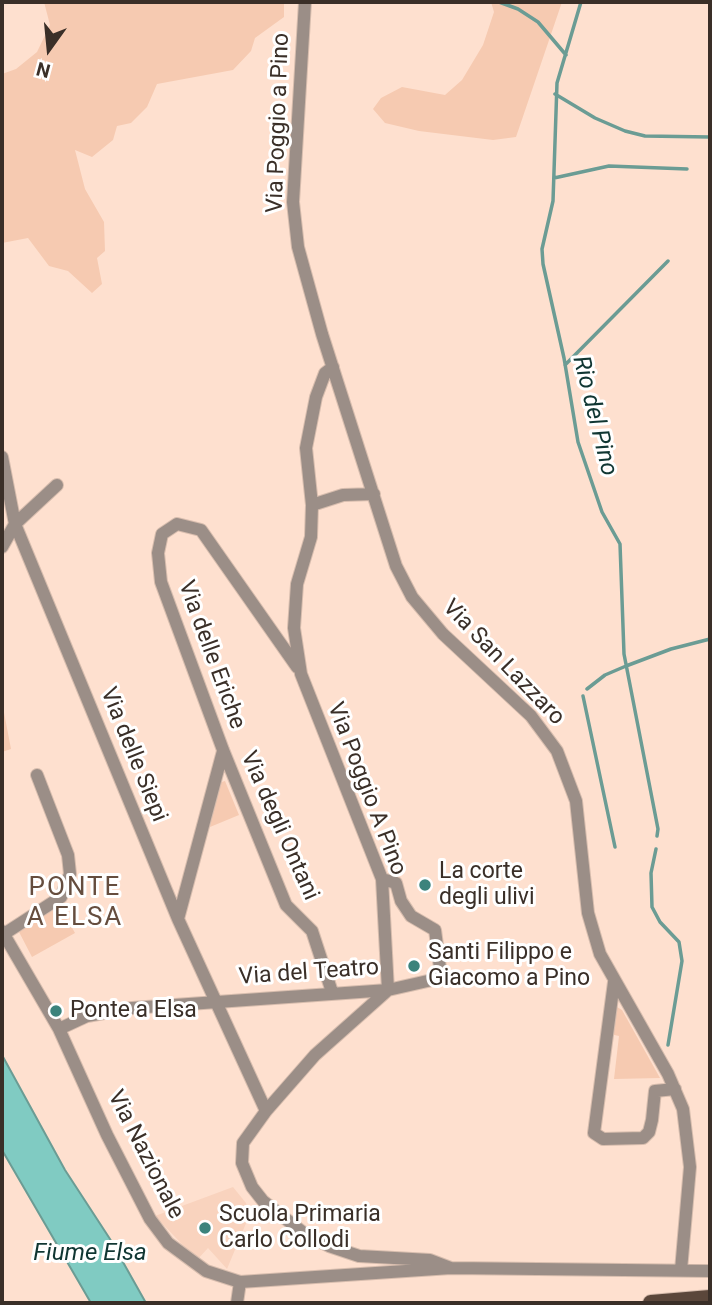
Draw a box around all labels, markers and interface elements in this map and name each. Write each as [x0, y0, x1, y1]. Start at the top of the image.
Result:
north arrow [14, 14, 84, 84]
street label: Via Poggio a Pino [262, 32, 296, 214]
text: N [34, 57, 53, 83]
water label: Rio del Pino [565, 353, 623, 479]
street label: Via delle Eriche [171, 577, 251, 733]
street label: Via San Lazzaro [436, 594, 570, 732]
street label: Via delle Siepi [93, 684, 173, 826]
street label: Via Poggio A Pino [320, 699, 412, 879]
street label: Via degli Ontani [234, 747, 324, 905]
place label: La corte degli ulivi [439, 858, 535, 912]
district label: PONTE A ELSA [27, 872, 123, 934]
marker: La corte degli ulivi [417, 877, 433, 893]
place label: Santi Filippo e Giacomo a Pino [428, 939, 590, 993]
street label: Via del Teatro [238, 954, 380, 992]
marker: Santi Filippo e Giacomo a Pino [406, 958, 422, 974]
place label: Ponte a Elsa [70, 997, 197, 1025]
marker: Ponte a Elsa [48, 1003, 64, 1019]
street label: Via Nazionale [101, 1086, 189, 1224]
place label: Scuola Primaria Carlo Collodi [219, 1201, 381, 1255]
marker: Scuola Primaria Carlo Collodi [197, 1220, 213, 1236]
water label: Fiume Elsa [33, 1240, 147, 1268]

